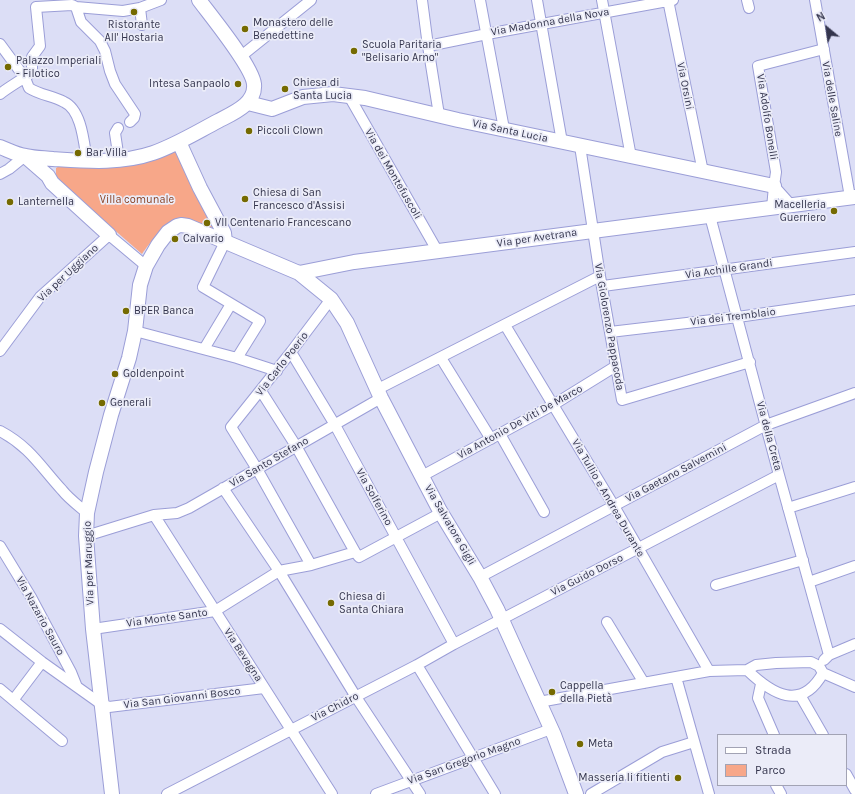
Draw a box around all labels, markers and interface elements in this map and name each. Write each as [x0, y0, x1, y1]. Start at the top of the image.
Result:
street label: Via Madonna della Nova [490, 5, 610, 39]
marker: Ristorante All' Hostaria [129, 7, 139, 17]
north arrow [807, 8, 847, 48]
text: N [814, 9, 828, 25]
place label: Monastero delle Benedettine [253, 16, 333, 42]
place label: Ristorante All' Hostaria [104, 18, 164, 44]
marker: Monastero delle Benedettine [240, 24, 250, 34]
place label: Scuola Paritaria "Belisario Arno" [362, 38, 442, 64]
marker: Scuola Paritaria "Belisario Arno" [349, 46, 359, 56]
place label: Palazzo Imperiali - Filotico [16, 54, 101, 80]
street label: Via delle Saline [819, 60, 845, 138]
street label: Via Orsini [674, 61, 696, 111]
marker: Palazzo Imperiali - Filotico [3, 62, 13, 72]
street label: Via Adolfo Bonelli [754, 73, 780, 161]
place label: Chiesa di Santa Lucia [293, 76, 352, 102]
place label: Intesa Sanpaolo [149, 77, 230, 91]
marker: Intesa Sanpaolo [233, 79, 243, 89]
marker: Chiesa di Santa Lucia [280, 84, 290, 94]
street label: Via Santa Lucia [471, 117, 549, 145]
place label: Piccoli Clown [257, 124, 323, 138]
marker: Piccoli Clown [244, 126, 254, 136]
street label: Via dei Montefuscoli [362, 126, 424, 222]
place label: Bar Villa [86, 146, 127, 160]
marker: Bar Villa [73, 148, 83, 158]
place label: Chiesa di San Francesco d'Assisi [253, 186, 345, 212]
park label: Villa comunale [100, 193, 174, 207]
marker: Chiesa di San Francesco d'Assisi [240, 194, 250, 204]
place label: Lanternella [18, 195, 74, 209]
marker: Lanternella [5, 197, 15, 207]
place label: Macelleria Guerriero [774, 198, 826, 224]
marker: Macelleria Guerriero [829, 206, 839, 216]
place label: VII Centenario Francescano [215, 216, 351, 230]
marker: VII Centenario Francescano [202, 218, 212, 228]
street label: Via per Avetrana [496, 226, 578, 250]
place label: Calvario [183, 232, 224, 246]
marker: Calvario [170, 234, 180, 244]
street label: Via per Uggiano [35, 241, 101, 305]
street label: Via Achille Grandi [685, 256, 773, 282]
street label: Via Giolorenzo Pappacoda [591, 262, 627, 392]
place label: BPER Banca [134, 304, 194, 318]
street label: Via dei Tremblaio [690, 305, 776, 329]
marker: BPER Banca [121, 306, 131, 316]
street label: Via Carlo Poerio [253, 329, 311, 399]
place label: Goldenpoint [123, 367, 184, 381]
marker: Goldenpoint [110, 369, 120, 379]
street label: Via Antonio De Viti De Marco [455, 382, 585, 462]
place label: Generali [110, 396, 151, 410]
marker: Generali [97, 398, 107, 408]
street label: Via della Creta [753, 400, 785, 472]
street label: Via Santo Stefano [227, 434, 311, 490]
street label: Via Tullio e Andrea Durante [569, 437, 647, 559]
street label: Via Gaetano Salvemini [623, 441, 729, 505]
street label: Via Solferino [353, 466, 395, 528]
street label: Via Salvatore Gigli [422, 482, 478, 568]
street label: Via per Maruggio [81, 521, 97, 605]
street label: Via Guido Dorso [549, 551, 625, 599]
street label: Via Nazario Sauro [13, 574, 67, 658]
place label: Chiesa di Santa Chiara [339, 590, 404, 616]
marker: Chiesa di Santa Chiara [326, 598, 336, 608]
street label: Via Monte Santo [125, 606, 209, 630]
street label: Via Bevagna [221, 626, 265, 684]
place label: Cappella della Pietà [560, 679, 612, 705]
street label: Via San Giovanni Bosco [123, 684, 241, 712]
marker: Cappella della Pietà [547, 687, 557, 697]
street label: Via Chidro [309, 689, 361, 725]
street label: Via San Gregorio Magno [406, 734, 522, 788]
legend [717, 734, 847, 786]
place label: Meta [588, 737, 613, 751]
marker: Meta [575, 739, 585, 749]
text: Strada [755, 743, 791, 757]
text: Parco [755, 763, 785, 777]
place label: Masseria li fitienti [578, 771, 670, 785]
marker: Masseria li fitienti [673, 773, 683, 783]

